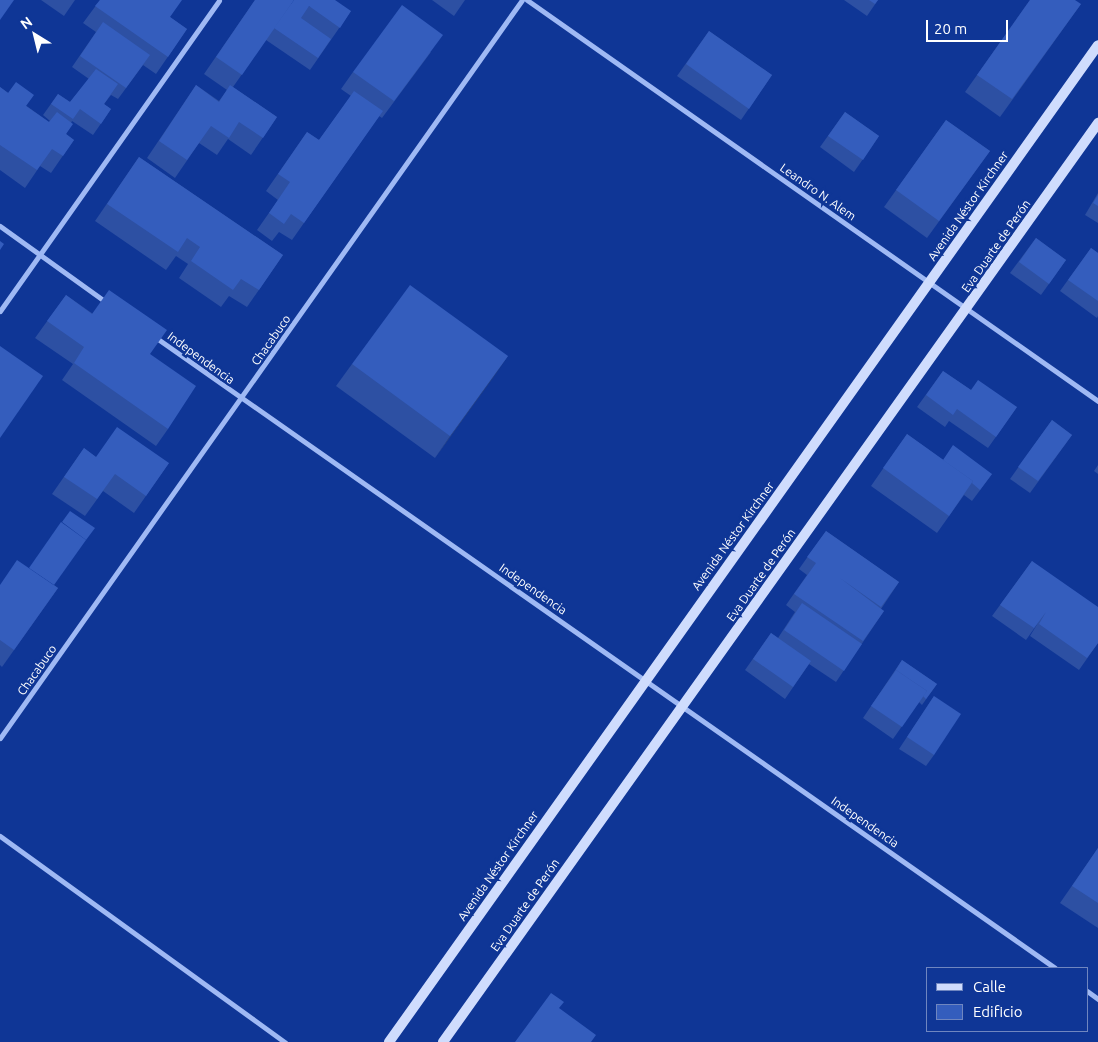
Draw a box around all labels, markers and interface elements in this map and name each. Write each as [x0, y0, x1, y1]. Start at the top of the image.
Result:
north arrow [10, 10, 60, 60]
scale bar [928, 10, 1010, 42]
text: N [17, 13, 35, 32]
text: 20 m [934, 20, 967, 37]
street label: Avenida Néstor Kirchner [925, 148, 1011, 264]
street label: Leandro N. Alem [777, 161, 859, 223]
street label: Eva Duarte de Perón [959, 197, 1033, 295]
street label: Chacabuco [248, 312, 294, 368]
street label: Independencia [165, 329, 237, 387]
street label: Avenida Néstor Kirchner [689, 479, 777, 593]
street label: Eva Duarte de Perón [724, 526, 798, 624]
street label: Independencia [496, 560, 570, 618]
street label: Chacabuco [14, 642, 60, 698]
street label: Independencia [828, 793, 902, 851]
street label: Avenida Néstor Kirchner [455, 808, 541, 924]
street label: Eva Duarte de Perón [488, 856, 562, 954]
legend [926, 967, 1088, 1032]
text: Calle [973, 978, 1006, 995]
text: Edificio [973, 1003, 1022, 1020]

